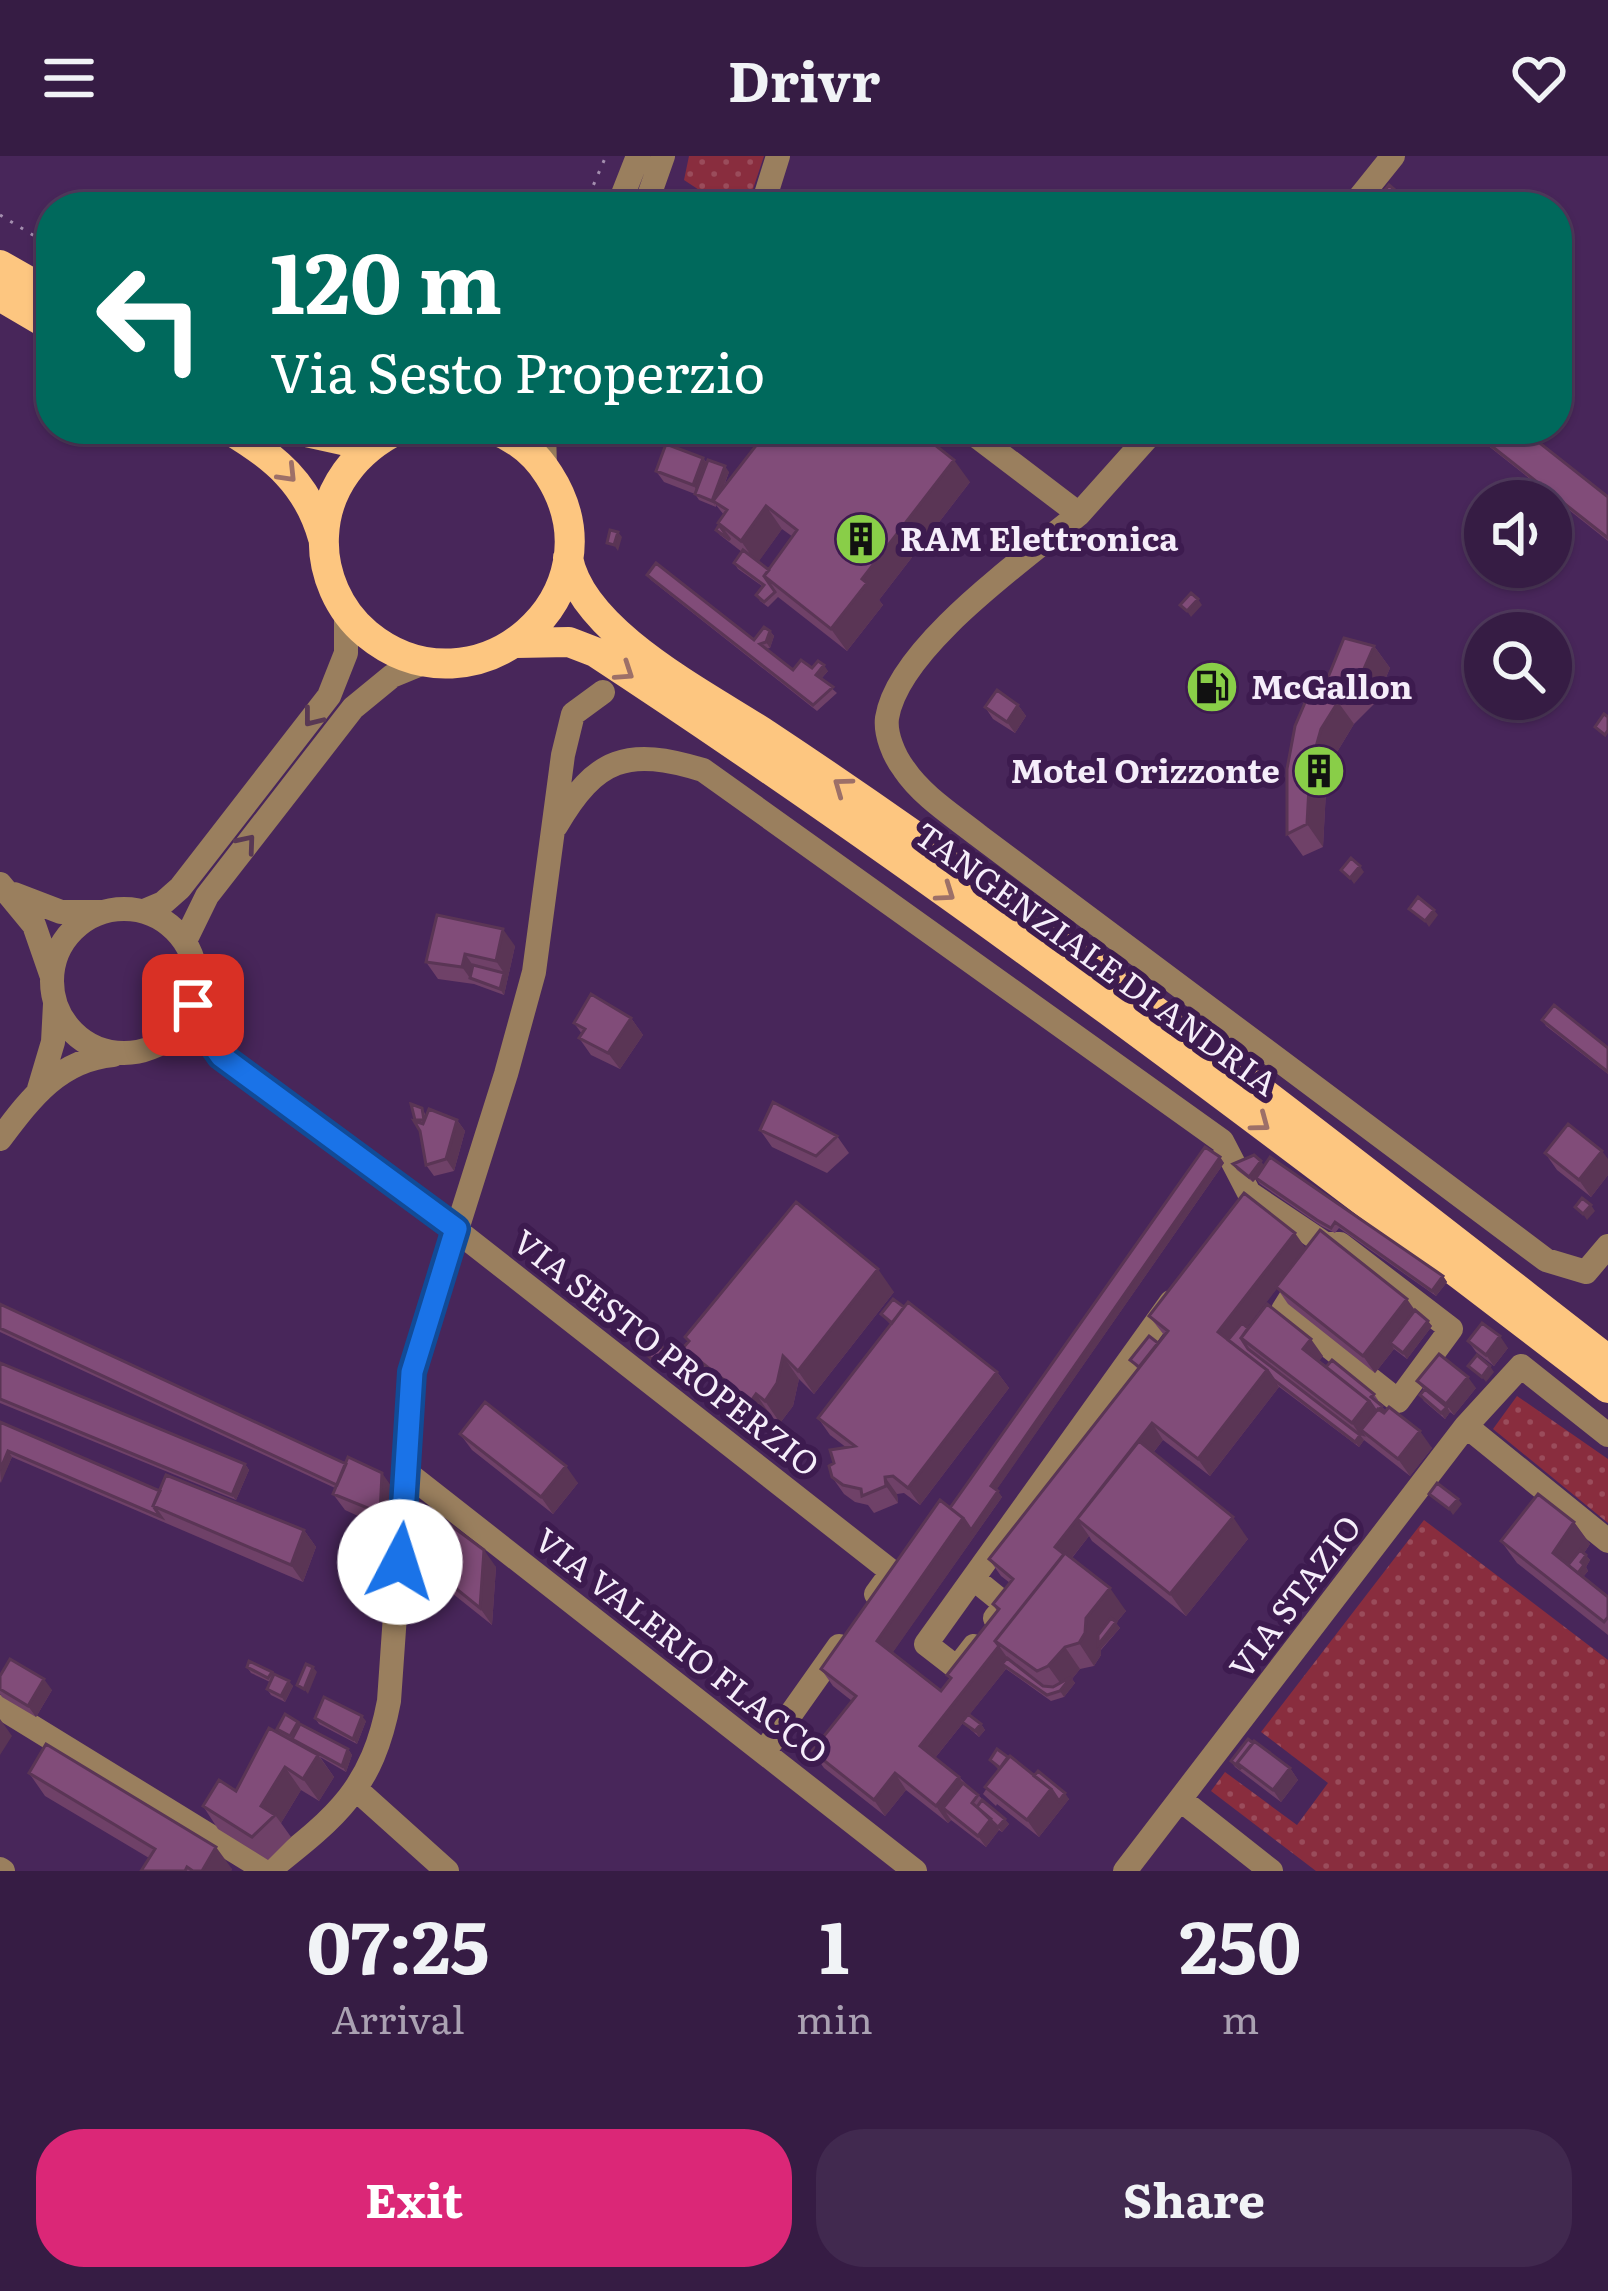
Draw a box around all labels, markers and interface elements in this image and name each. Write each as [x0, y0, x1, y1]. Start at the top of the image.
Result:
text: Drivr [728, 38, 880, 119]
icon: menu [36, 45, 102, 111]
icon: heart [1506, 45, 1572, 111]
text: 120 m [270, 215, 502, 340]
icon: left [72, 240, 228, 396]
text: Via Sesto Properzio [270, 329, 765, 410]
one-way arrow [273, 460, 295, 482]
map controls [1464, 480, 1572, 720]
button: sound [1464, 480, 1572, 588]
building icon: RAM Elettronica [833, 511, 889, 567]
place label: RAM Elettronica [900, 512, 1179, 561]
button: search [1464, 612, 1572, 720]
one-way arrow [612, 658, 634, 680]
fuel station icon: McGallon [1184, 659, 1240, 715]
place label: McGallon [1251, 660, 1413, 709]
one-way arrow [304, 705, 326, 727]
building icon: Motel Orizzonte [1291, 743, 1347, 799]
place label: Motel Orizzonte [1011, 744, 1280, 793]
one-way arrow [834, 779, 855, 801]
street label: TANGENZIALE DI ANDRIA [906, 808, 1289, 1105]
one-way arrow [233, 834, 255, 856]
one-way arrow [933, 879, 955, 901]
pin [142, 954, 244, 1056]
icon: arrive [160, 972, 226, 1038]
one-way arrow [1248, 1109, 1269, 1131]
street label: VIA SESTO PROPERZIO [504, 1216, 831, 1486]
position arrow [337, 1499, 463, 1625]
street label: VIA STAZIO [1215, 1504, 1371, 1687]
street label: VIA VALERIO FLACCO [526, 1514, 839, 1774]
text: 07:25 [307, 1889, 489, 1996]
text: 1 [819, 1889, 849, 1996]
text: 250 [1179, 1889, 1301, 1996]
text: Arrival [331, 1988, 465, 2046]
text: min [796, 1988, 873, 2046]
text: m [1221, 1988, 1259, 2046]
button: Exit [36, 2129, 792, 2267]
button: Share [816, 2129, 1572, 2267]

